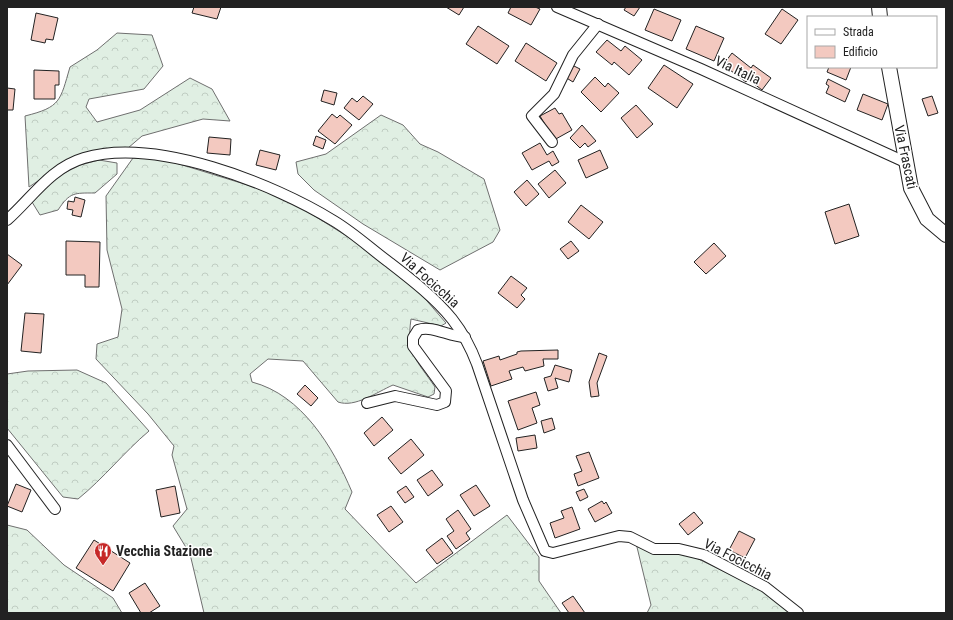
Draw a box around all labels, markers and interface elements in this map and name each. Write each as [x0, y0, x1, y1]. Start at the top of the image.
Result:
legend [807, 16, 937, 68]
text: Strada [843, 25, 874, 39]
text: Edificio [843, 45, 878, 59]
street label: Via Italia [713, 53, 763, 87]
street label: Via Frascati [891, 123, 921, 191]
street label: Via Focicchia [397, 249, 463, 311]
street label: Via Focicchia [701, 535, 775, 583]
restaurant icon: Vecchia Stazione [93, 541, 113, 566]
place label: Vecchia Stazione [116, 543, 213, 559]

